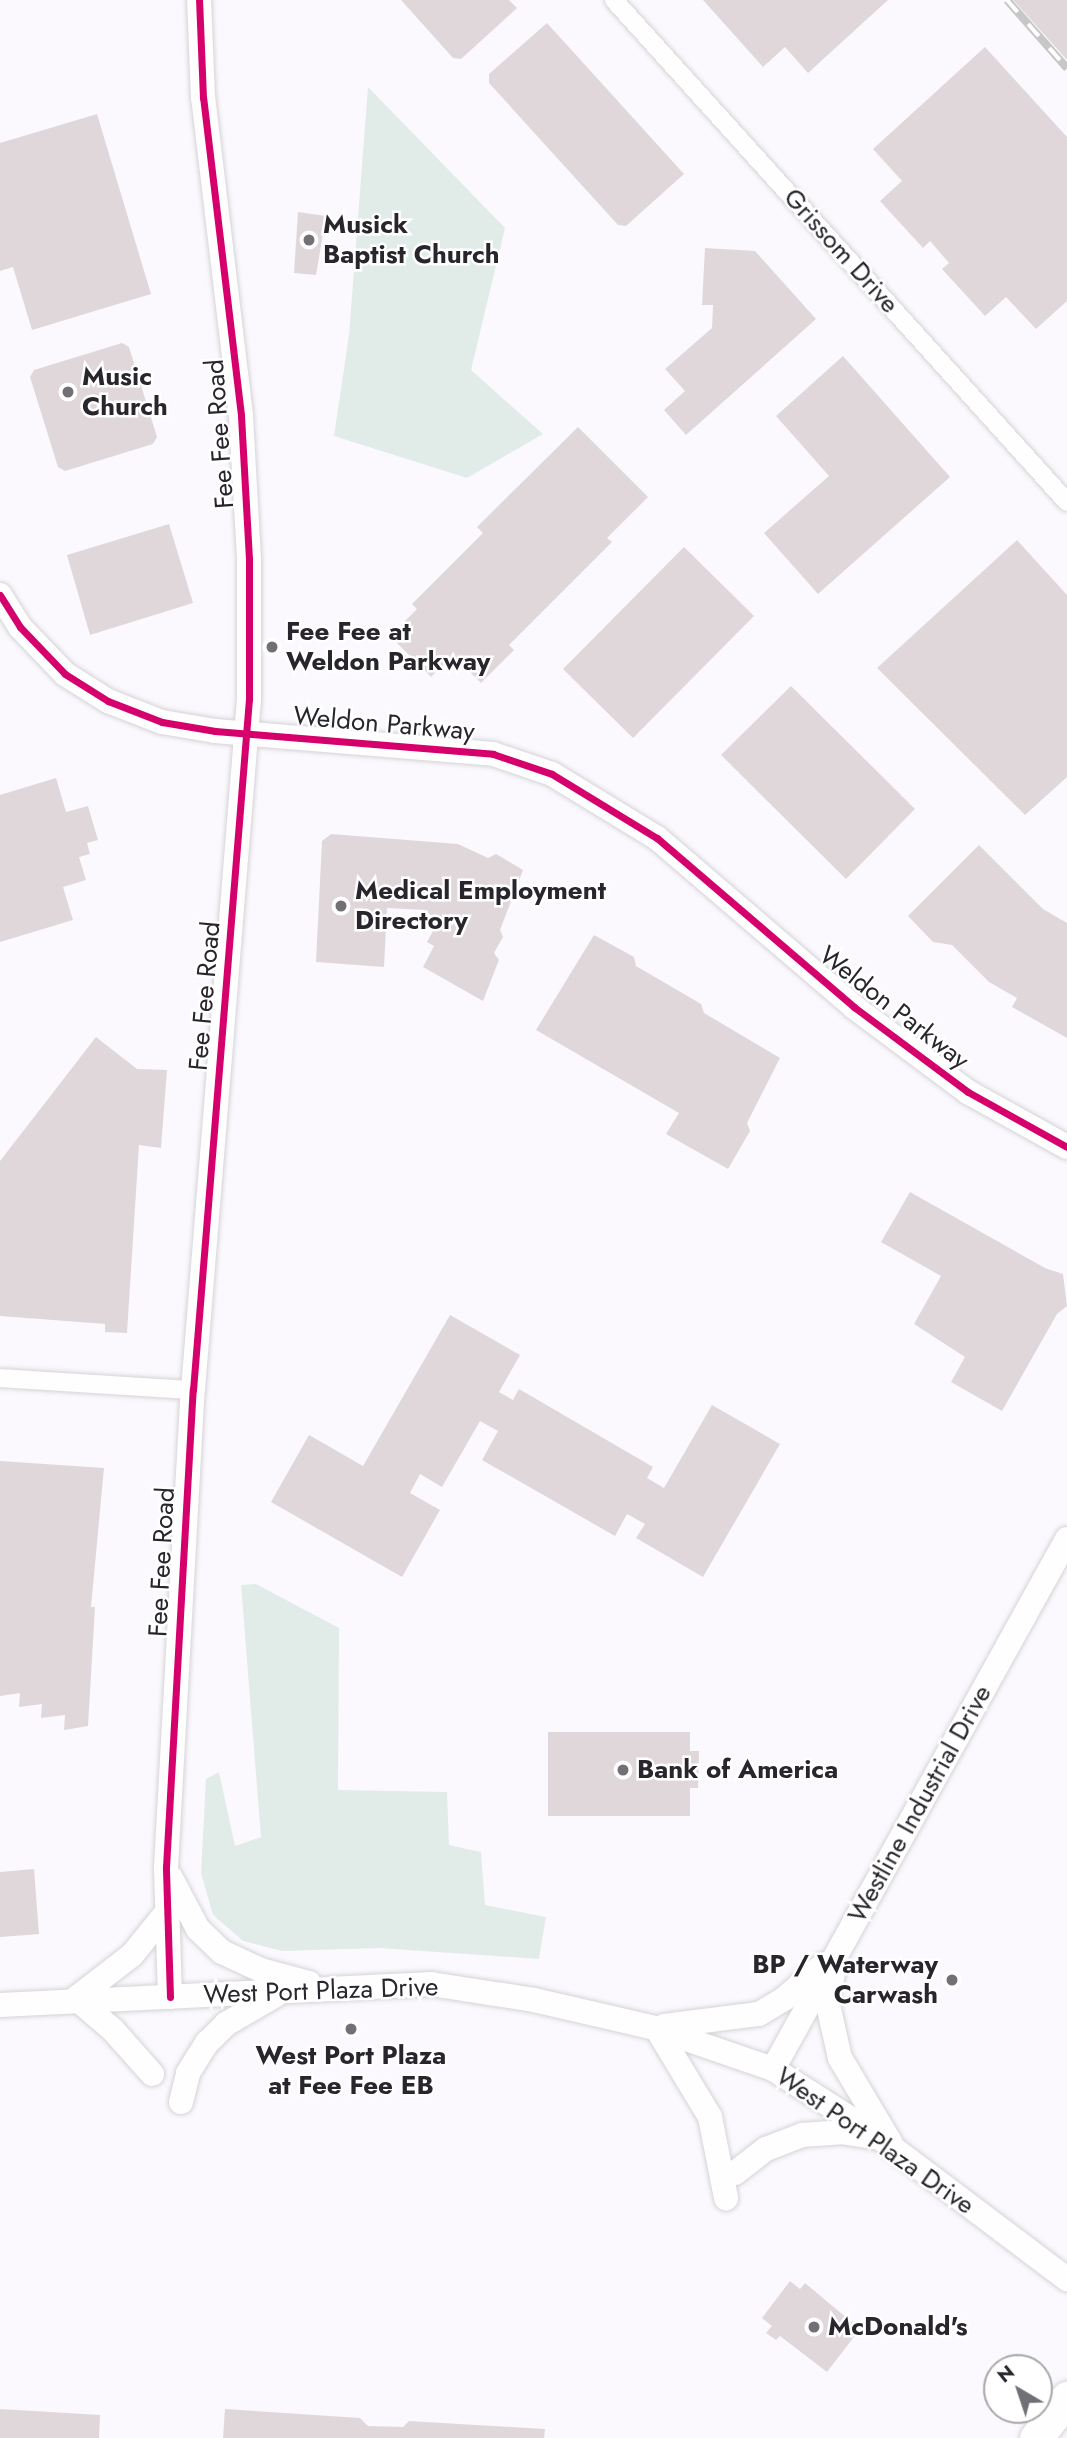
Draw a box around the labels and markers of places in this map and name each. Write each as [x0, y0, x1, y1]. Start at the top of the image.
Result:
place label: Musick Baptist Church [323, 209, 500, 270]
marker: Musick Baptist Church [301, 232, 317, 248]
place label: Music Church [82, 361, 168, 422]
marker: Music Church [60, 384, 76, 400]
place label: Fee Fee at Weldon Parkway [286, 616, 490, 678]
marker: Fee Fee at Weldon Parkway [264, 639, 280, 655]
place label: Medical Employment Directory [355, 875, 606, 936]
marker: Medical Employment Directory [333, 898, 349, 914]
place label: Bank of America [637, 1754, 838, 1786]
marker: Bank of America [615, 1762, 631, 1778]
place label: BP / Waterway Carwash [752, 1949, 938, 2010]
marker: BP / Waterway Carwash [944, 1972, 960, 1988]
marker: West Port Plaza at Fee Fee EB [343, 2021, 359, 2037]
place label: West Port Plaza at Fee Fee EB [256, 2040, 446, 2102]
place label: McDonald's [828, 2311, 968, 2343]
marker: McDonald's [806, 2319, 822, 2335]

